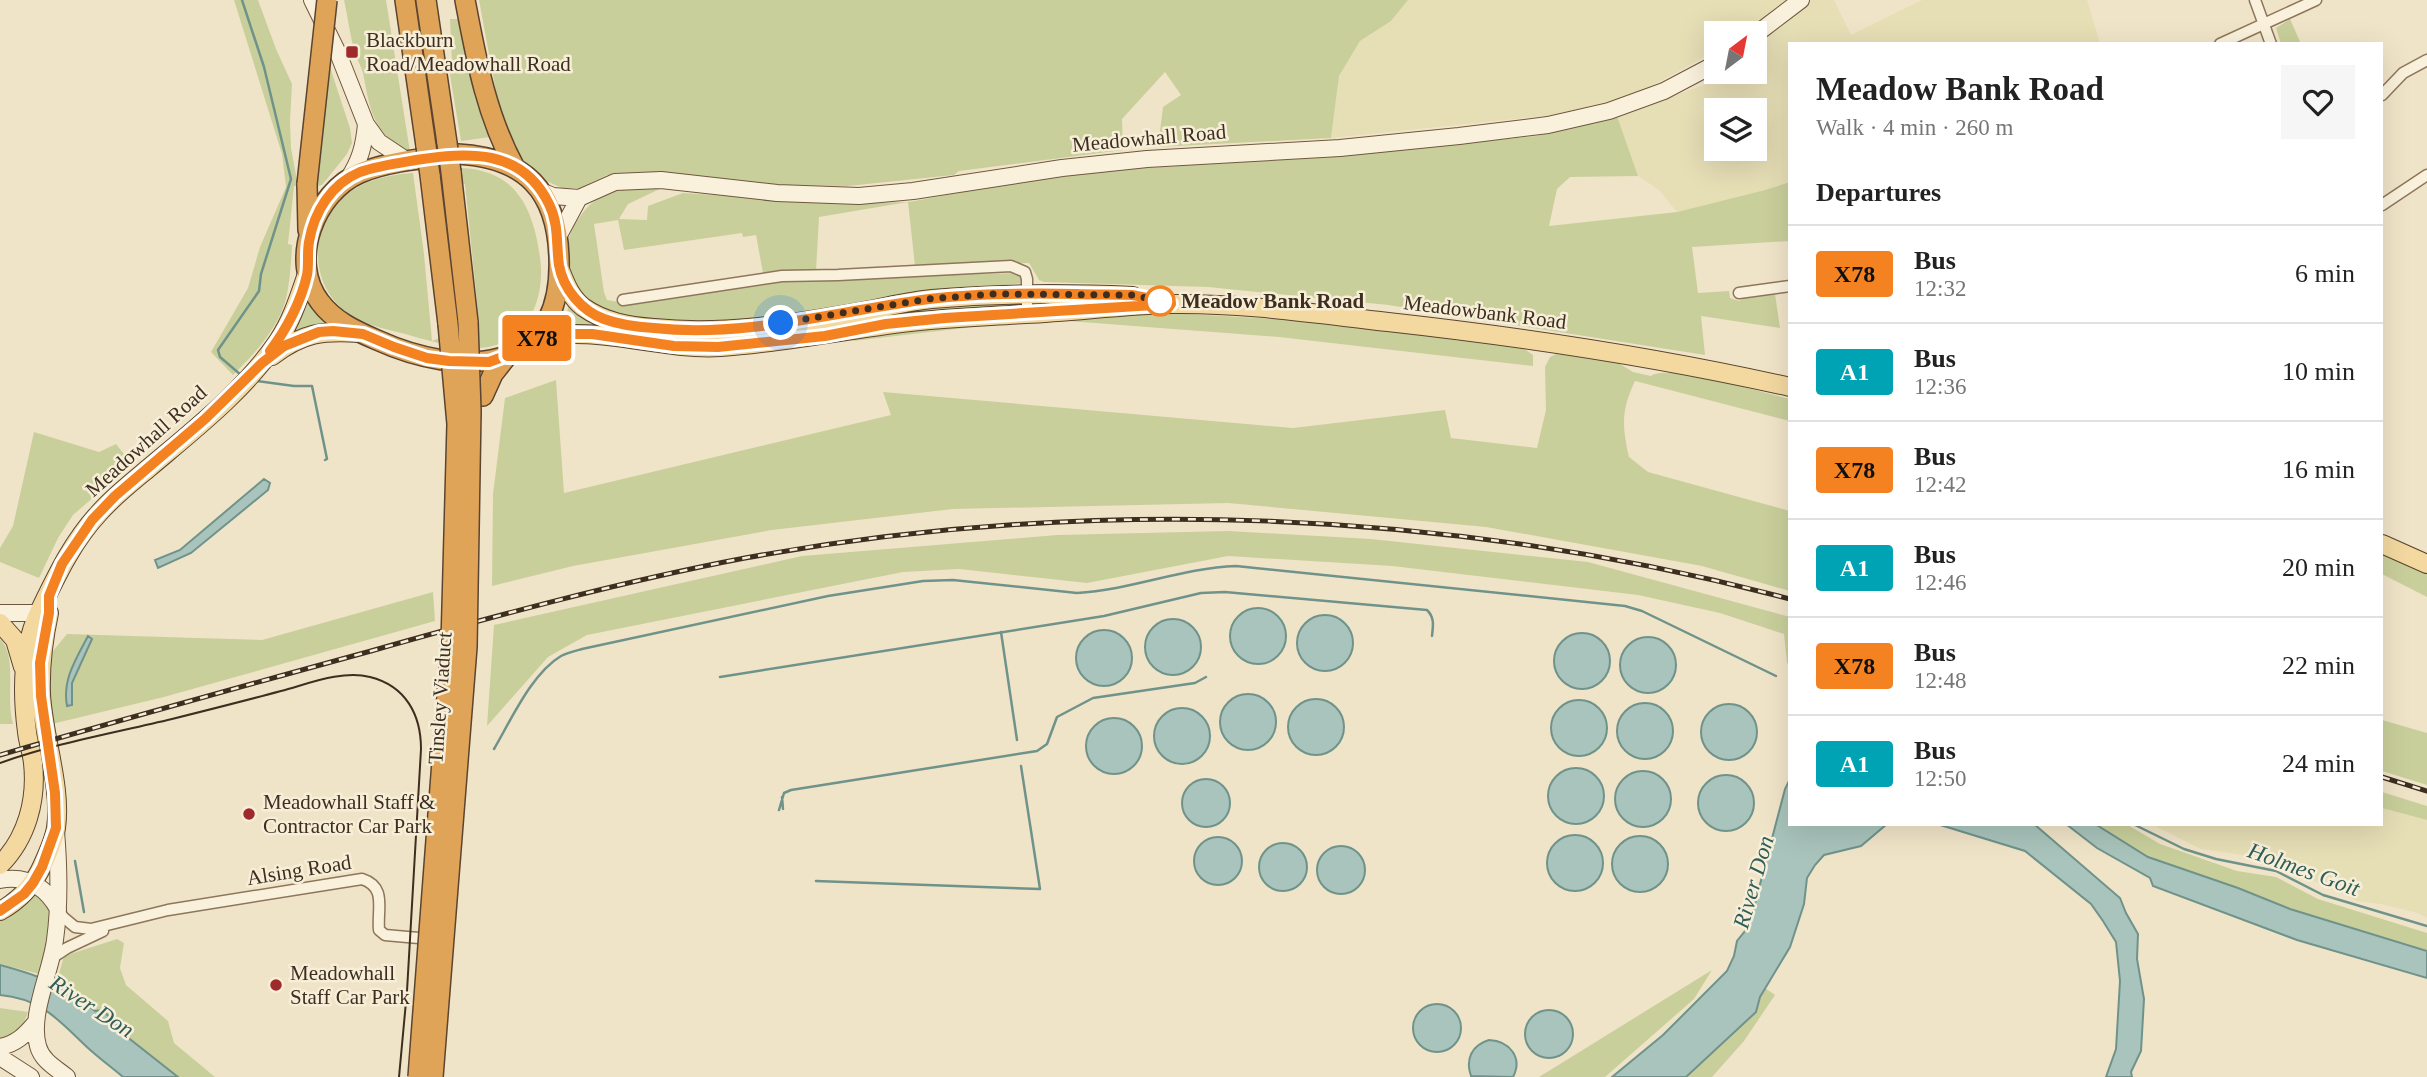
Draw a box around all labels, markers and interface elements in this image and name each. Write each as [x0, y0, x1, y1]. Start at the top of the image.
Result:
north arrow [1704, 21, 1768, 84]
map controls [1704, 21, 1767, 161]
place label: Blackburn Road/Meadowhall Road [366, 28, 571, 76]
marker: Blackburn Road/Meadowhall Road [344, 44, 360, 60]
button: heart [2281, 65, 2355, 139]
text: Meadow Bank Road [1816, 71, 2104, 107]
button: layers [1704, 98, 1767, 161]
text: Walk · 4 min · 260 m [1816, 115, 2013, 140]
street label: Meadowhall Road [1071, 119, 1228, 157]
text: Departures [1816, 178, 1941, 207]
text: Bus [1914, 246, 1956, 275]
text: 6 min [2295, 259, 2355, 288]
text: X78 [1834, 261, 1875, 287]
text: 12:32 [1914, 276, 1966, 301]
marker: Meadow Bank Road [1145, 286, 1175, 316]
place label: Meadow Bank Road [1181, 289, 1365, 313]
street label: Meadowbank Road [1402, 290, 1568, 334]
your location [763, 305, 798, 340]
line badge: X78 [497, 315, 577, 361]
text: X78 [516, 325, 558, 351]
text: Bus [1914, 344, 1956, 373]
text: 10 min [2282, 357, 2355, 386]
text: A1 [1840, 359, 1869, 385]
text: 12:36 [1914, 374, 1966, 399]
street label: Meadowhall Road [81, 380, 212, 502]
text: Bus [1914, 442, 1956, 471]
text: 16 min [2282, 455, 2355, 484]
text: X78 [1834, 457, 1875, 483]
text: 12:42 [1914, 472, 1966, 497]
text: Bus [1914, 540, 1956, 569]
text: 20 min [2282, 553, 2355, 582]
text: A1 [1840, 555, 1869, 581]
text: 12:46 [1914, 570, 1966, 595]
street label: Tinsley Viaduct [423, 631, 457, 765]
text: Bus [1914, 638, 1956, 667]
text: 22 min [2282, 651, 2355, 680]
text: X78 [1834, 653, 1875, 679]
text: 12:48 [1914, 668, 1966, 693]
text: Bus [1914, 736, 1956, 765]
text: 24 min [2282, 749, 2355, 778]
text: A1 [1840, 751, 1869, 777]
text: 12:50 [1914, 766, 1966, 791]
place label: Meadowhall Staff & Contractor Car Park [263, 790, 435, 838]
marker: Meadowhall Staff & Contractor Car Park [241, 806, 257, 822]
water label: River Don [1728, 833, 1779, 932]
water label: Holmes Goit [2244, 837, 2364, 901]
street label: Alsing Road [245, 850, 354, 890]
place label: Meadowhall Staff Car Park [290, 961, 410, 1009]
water label: River Don [44, 969, 138, 1043]
marker: Meadowhall Staff Car Park [268, 977, 284, 993]

